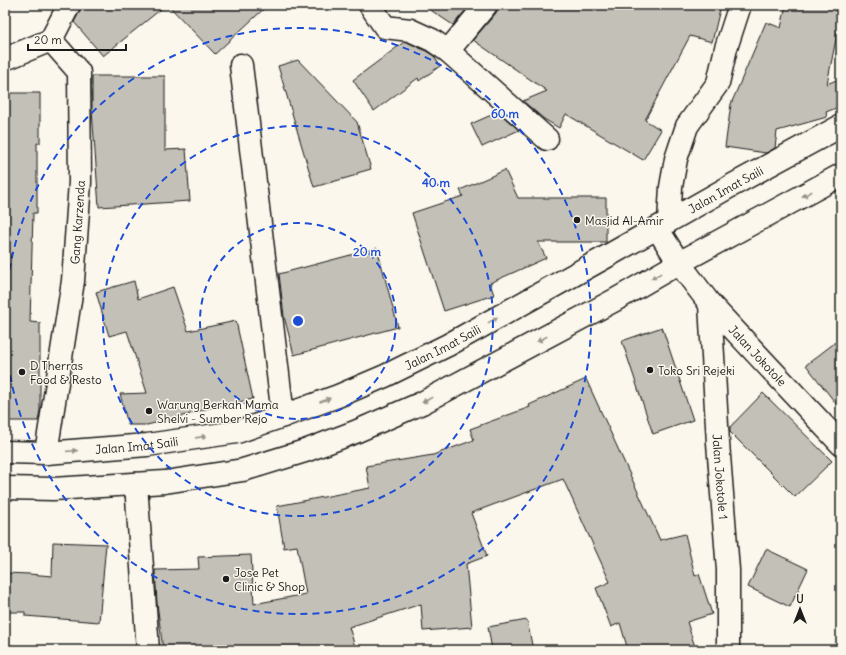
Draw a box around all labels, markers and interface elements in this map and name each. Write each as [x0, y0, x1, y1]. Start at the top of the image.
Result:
scale bar [28, 26, 126, 52]
text: 20 m [34, 32, 62, 47]
text: 60 m [491, 106, 520, 121]
street label: Jalan Imat Saili [685, 162, 766, 216]
text: 40 m [422, 175, 451, 190]
street label: Gang Karzenda [67, 180, 88, 265]
one-way arrow [801, 191, 813, 197]
place label: Masjid Al-Amir [585, 213, 664, 228]
marker: Masjid Al-Amir [572, 215, 582, 225]
text: 20 m [353, 244, 381, 259]
one-way arrow [650, 273, 662, 280]
centre of rings [291, 314, 305, 328]
one-way arrow [487, 316, 498, 323]
street label: Jalan Imat Saili [402, 321, 483, 373]
street label: Jalan Jokotole [726, 322, 790, 389]
one-way arrow [536, 336, 548, 342]
place label: D Therras Food & Resto [30, 358, 102, 387]
place label: Toko Sri Rejeki [658, 363, 735, 378]
marker: Toko Sri Rejeki [645, 365, 655, 375]
marker: D Therras Food & Resto [17, 367, 27, 377]
place label: Warung Berkah Mama Shelvi - Sumber Rejo [157, 397, 279, 426]
one-way arrow [320, 397, 332, 403]
one-way arrow [421, 397, 433, 404]
marker: Warung Berkah Mama Shelvi - Sumber Rejo [144, 406, 154, 416]
street label: Jalan Imat Saili [95, 433, 179, 457]
one-way arrow [195, 434, 207, 440]
street label: Jalan Jokotole 1 [710, 434, 731, 520]
one-way arrow [66, 448, 78, 455]
place label: Jose Pet Clinic & Shop [234, 565, 305, 594]
marker: Jose Pet Clinic & Shop [221, 574, 231, 584]
north arrow [780, 589, 820, 629]
text: U [796, 592, 804, 606]

